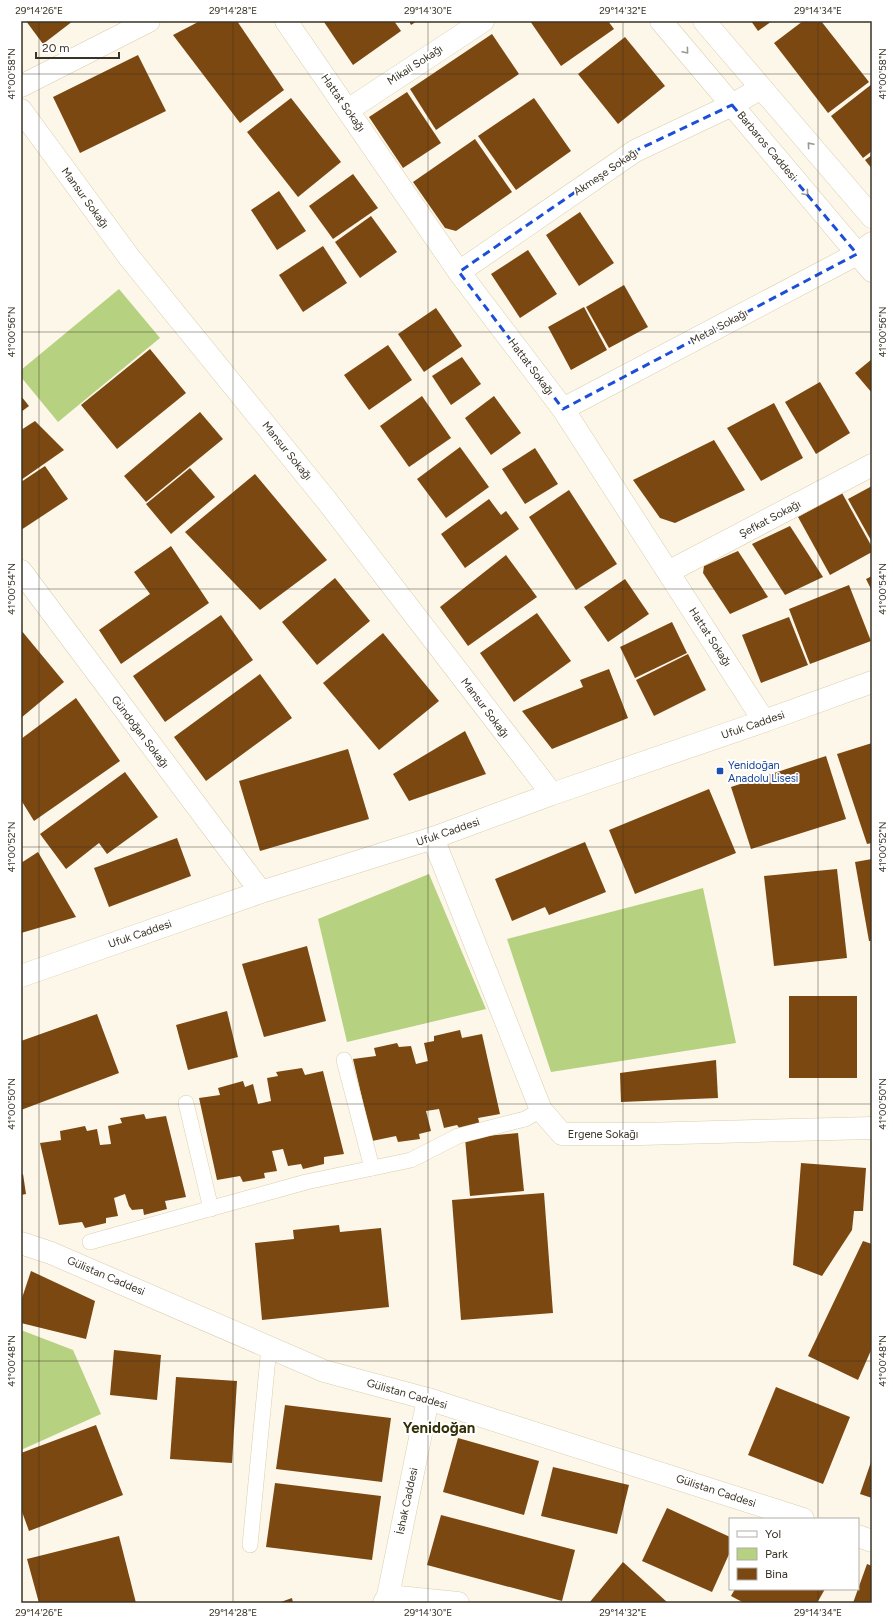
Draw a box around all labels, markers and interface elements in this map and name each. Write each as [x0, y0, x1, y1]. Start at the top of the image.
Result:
text: 29°14'26"E [15, 4, 63, 17]
text: 29°14'28"E [209, 4, 257, 17]
text: 29°14'30"E [404, 4, 452, 17]
text: 29°14'32"E [599, 4, 647, 17]
text: 29°14'34"E [794, 4, 842, 17]
scale bar [36, 34, 119, 60]
text: 20 m [42, 41, 70, 55]
street label: Mikail Sokağı [385, 42, 445, 88]
one-way arrow [682, 46, 689, 53]
text: 41°00'58"N [5, 48, 18, 100]
text: 41°00'58"N [876, 48, 889, 100]
street label: Hattat Sokağı [318, 72, 368, 134]
street label: Barbaros Caddesi [734, 109, 800, 183]
one-way arrow [808, 142, 815, 150]
street label: Akmeşe Sokağı [571, 146, 641, 198]
street label: Mansur Sokağı [59, 165, 111, 231]
one-way arrow [802, 188, 809, 196]
text: 41°00'56"N [5, 306, 18, 358]
street label: Metal Sokağı [688, 306, 750, 348]
text: 41°00'56"N [876, 306, 889, 358]
street label: Hattat Sokağı [505, 336, 557, 398]
street label: Mansur Sokağı [259, 419, 315, 483]
street label: Şefkat Sokağı [737, 497, 803, 541]
text: 41°00'54"N [5, 563, 18, 615]
text: 41°00'54"N [876, 563, 889, 615]
street label: Hattat Sokağı [686, 605, 734, 669]
street label: Mansur Sokağı [458, 675, 512, 741]
street label: Gündoğan Sokağı [109, 693, 171, 771]
street label: Ufuk Caddesi [720, 708, 786, 742]
place label: Yenidoğan Anadolu Lisesi [728, 759, 798, 785]
marker: Yenidoğan Anadolu Lisesi [715, 766, 725, 776]
street label: Ufuk Caddesi [415, 815, 481, 849]
text: 41°00'52"N [5, 821, 18, 873]
text: 41°00'52"N [876, 821, 889, 873]
street label: Ufuk Caddesi [107, 917, 173, 951]
text: 41°00'50"N [5, 1078, 18, 1130]
text: 41°00'50"N [876, 1078, 889, 1130]
street label: Ergene Sokağı [568, 1128, 638, 1141]
street label: Gülistan Caddesi [65, 1254, 147, 1298]
text: 41°00'48"N [5, 1335, 18, 1387]
text: 41°00'48"N [876, 1335, 889, 1387]
street label: Gülistan Caddesi [365, 1376, 449, 1412]
district label: Yenidoğan [403, 1419, 475, 1437]
street label: İshak Caddesi [394, 1466, 420, 1536]
street label: Gülistan Caddesi [674, 1472, 758, 1510]
legend [729, 1518, 859, 1590]
text: Yol [765, 1527, 781, 1541]
text: Park [765, 1547, 788, 1561]
text: Bina [765, 1567, 788, 1581]
text: 29°14'26"E [15, 1606, 63, 1619]
text: 29°14'28"E [209, 1606, 257, 1619]
text: 29°14'30"E [404, 1606, 452, 1619]
text: 29°14'32"E [599, 1606, 647, 1619]
text: 29°14'34"E [794, 1606, 842, 1619]

